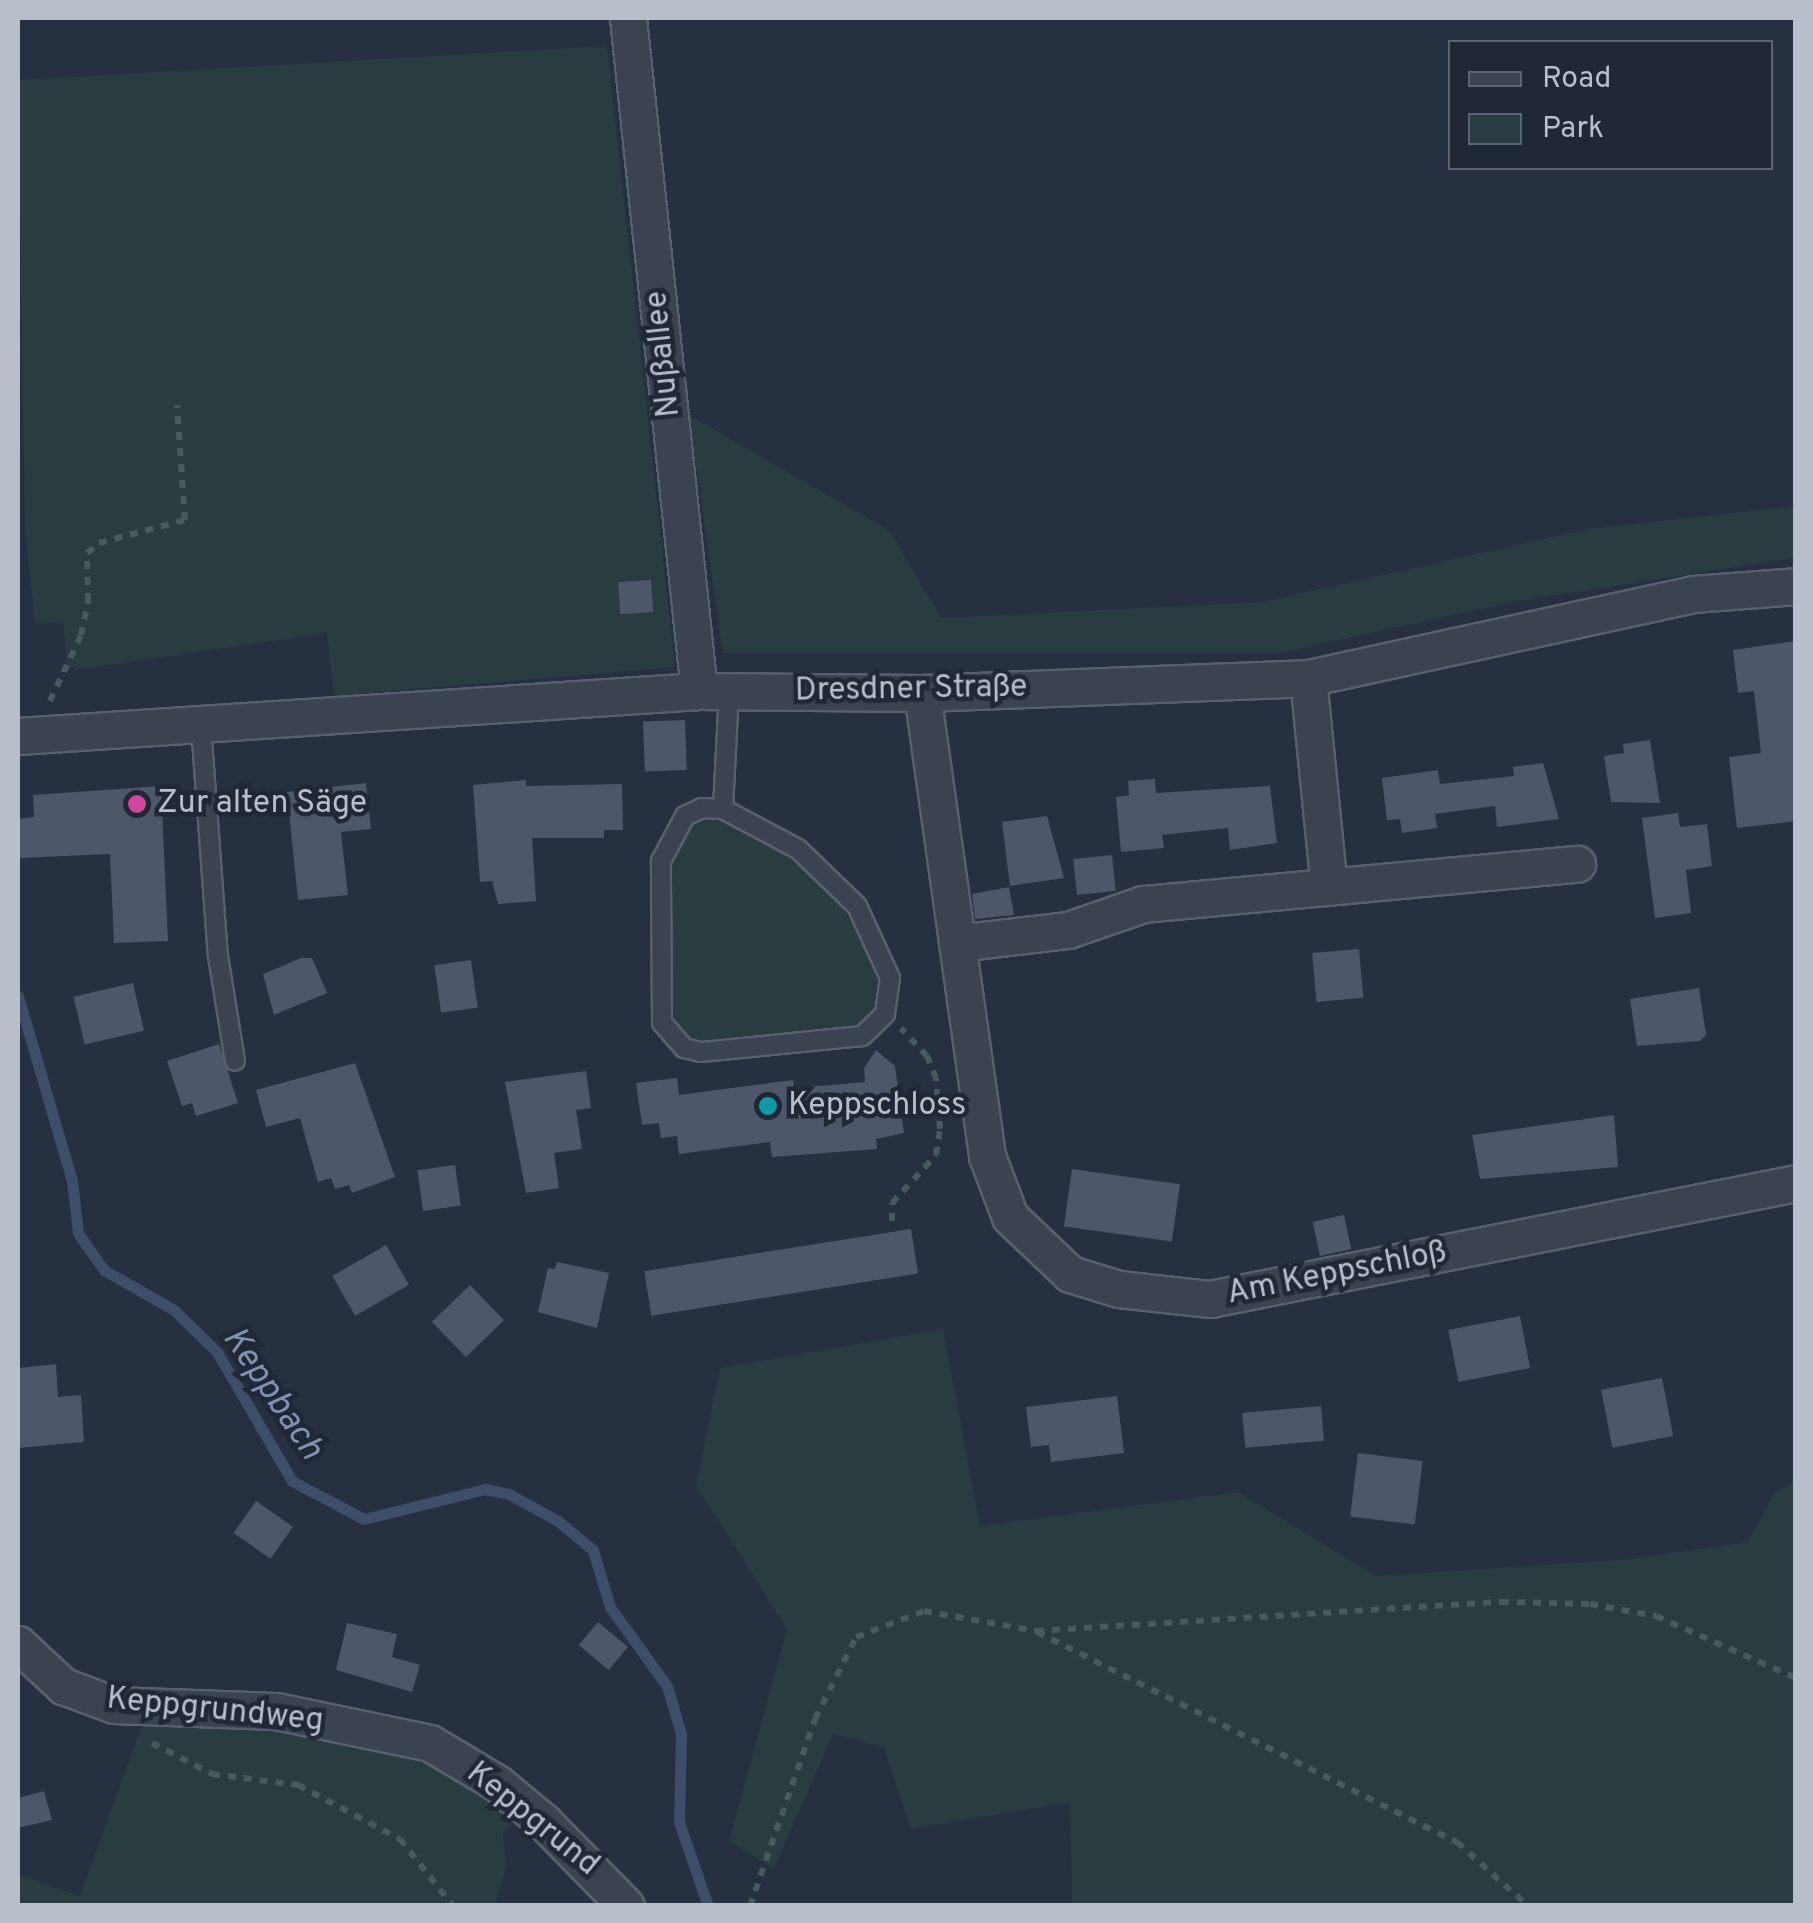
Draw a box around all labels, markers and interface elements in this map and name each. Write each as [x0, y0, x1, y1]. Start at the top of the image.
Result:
legend [1448, 40, 1773, 170]
text: Road [1542, 61, 1611, 98]
text: Park [1542, 111, 1604, 148]
street label: Nußallee [638, 289, 690, 419]
street label: Dresdner Straße [795, 669, 1027, 711]
place label: Zur alten Säge [157, 785, 367, 823]
marker: Zur alten Säge [126, 793, 148, 815]
place label: Keppschloss [788, 1087, 966, 1125]
marker: Keppschloss [757, 1095, 779, 1117]
street label: Am Keppschloß [1224, 1234, 1450, 1314]
water label: Keppbach [212, 1320, 332, 1468]
street label: Keppgrundweg [105, 1681, 325, 1741]
street label: Keppgrund [458, 1755, 606, 1885]

